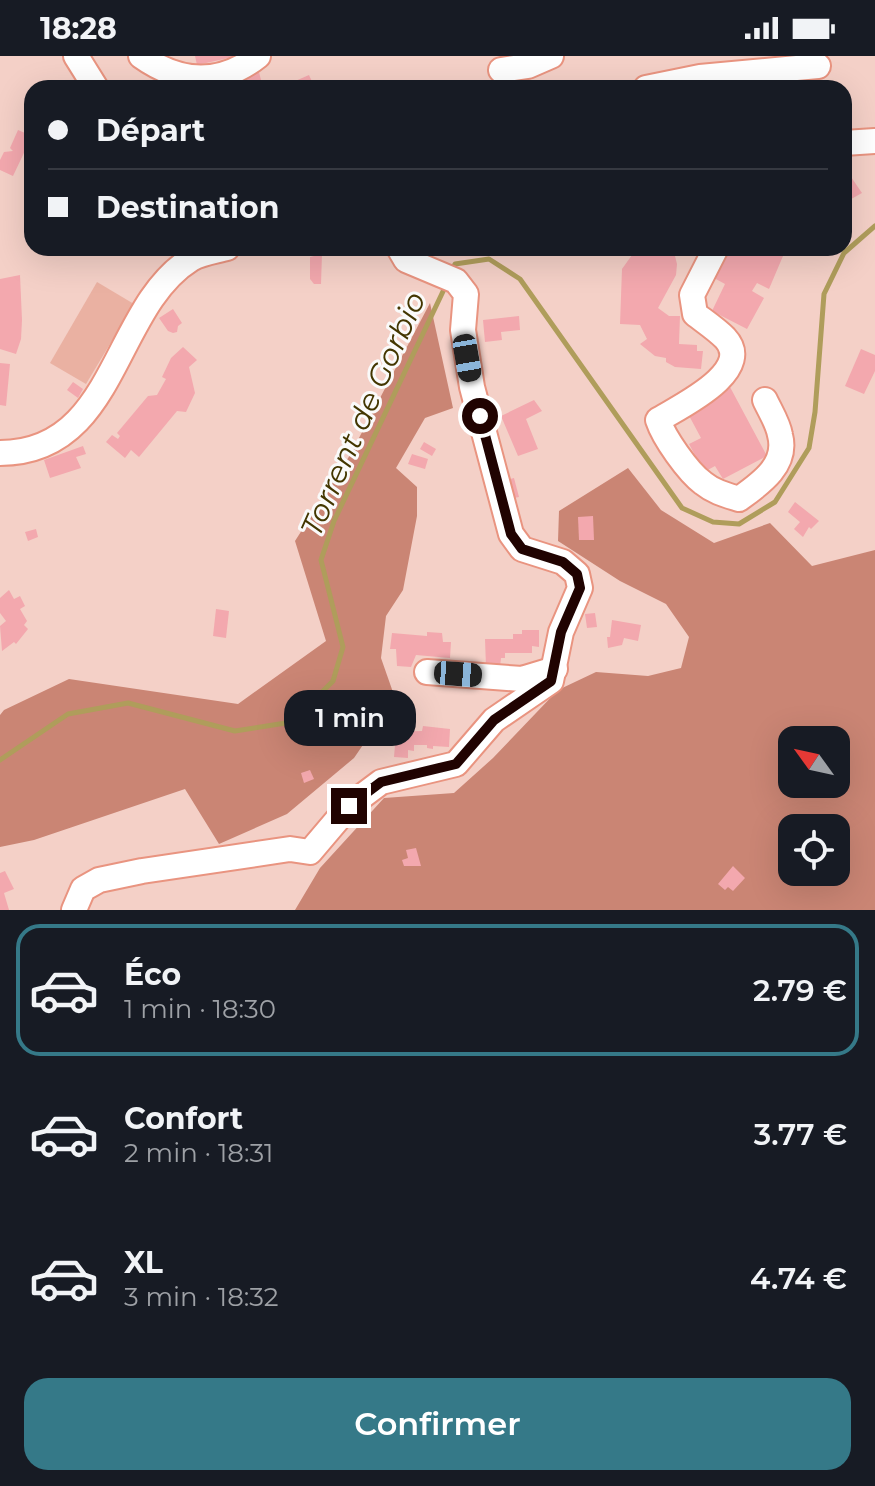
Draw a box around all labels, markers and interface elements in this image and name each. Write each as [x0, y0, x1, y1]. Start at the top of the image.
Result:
text: 18:28 [40, 10, 117, 47]
text: Départ [96, 112, 205, 149]
text: Destination [96, 189, 279, 226]
water label: Torrent de Gorbio [292, 286, 434, 542]
car [451, 332, 483, 384]
route start [462, 398, 498, 434]
car [433, 660, 483, 688]
callout: 1 min [283, 690, 415, 746]
text: 1 min [315, 702, 385, 734]
north arrow [778, 726, 850, 798]
map controls [778, 726, 850, 886]
route end [331, 788, 367, 824]
button: locate [778, 814, 850, 886]
icon: car [28, 954, 100, 1026]
text: Éco [124, 956, 181, 993]
text: 2.79 € [753, 972, 847, 1009]
text: 1 min · 18:30 [124, 993, 276, 1025]
icon: car [28, 1098, 100, 1170]
text: Confort [124, 1100, 243, 1137]
text: 3.77 € [754, 1116, 847, 1153]
text: 2 min · 18:31 [124, 1137, 273, 1169]
icon: car [28, 1242, 100, 1314]
text: XL [124, 1244, 163, 1281]
text: 4.74 € [750, 1260, 847, 1297]
text: 3 min · 18:32 [124, 1281, 279, 1313]
button: Confirmer [24, 1378, 851, 1470]

